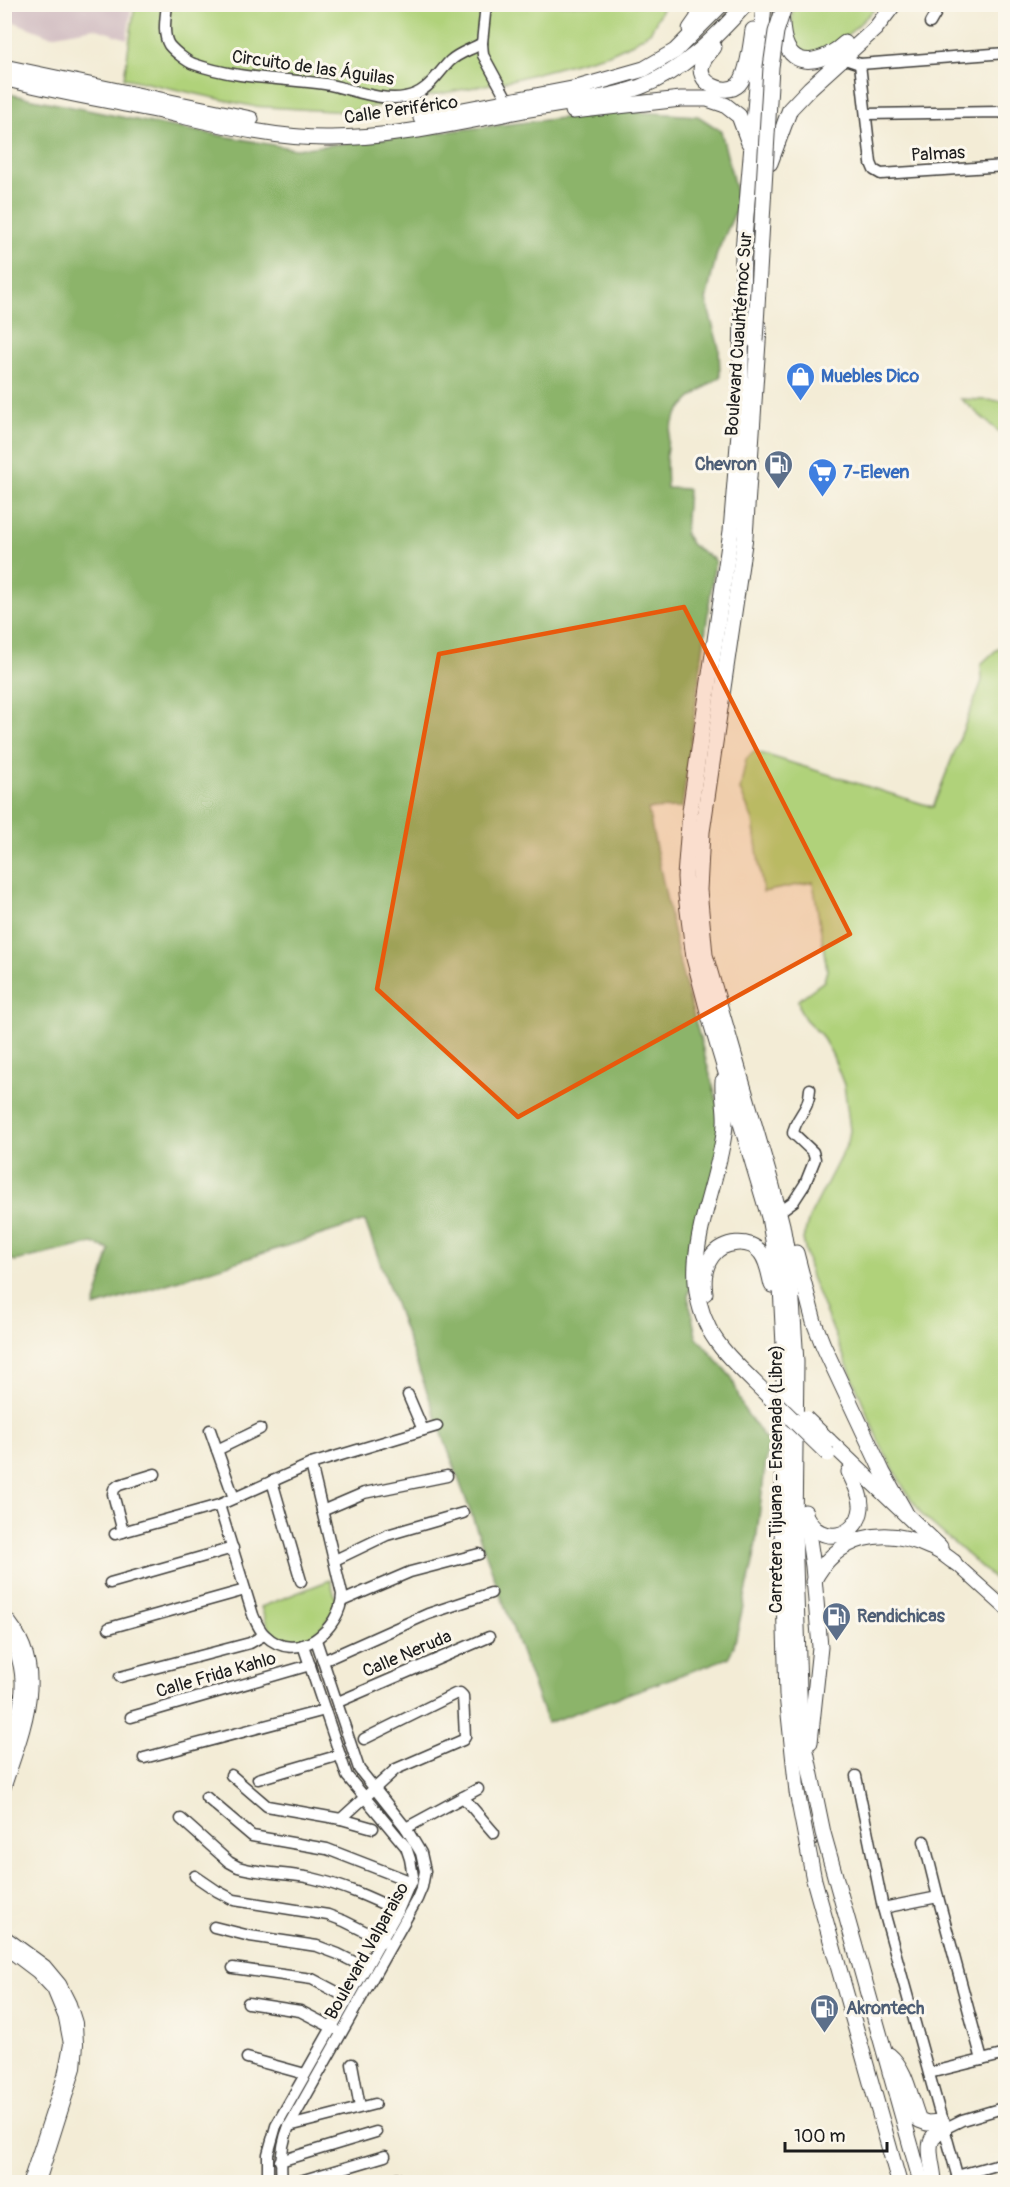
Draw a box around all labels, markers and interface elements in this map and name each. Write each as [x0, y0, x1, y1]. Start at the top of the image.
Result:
street label: Circuito de las Águilas [230, 45, 396, 91]
street label: Calle Periférico [343, 91, 460, 129]
street label: Palmas [910, 141, 966, 167]
street label: Boulevard Cuauhtémoc Sur [720, 231, 758, 437]
shop icon: Muebles Dico [784, 360, 816, 402]
place label: Muebles Dico [821, 365, 919, 388]
fuel station icon: Chevron [762, 448, 794, 490]
place label: Chevron [695, 453, 757, 476]
supermarket icon: 7-Eleven [806, 456, 838, 498]
place label: 7-Eleven [843, 461, 910, 484]
street label: Carretera Tijuana - Ensenada (Libre) [765, 1345, 788, 1613]
fuel station icon: Rendichicas [820, 1600, 852, 1642]
place label: Rendichicas [857, 1605, 946, 1628]
street label: Calle Neruda [359, 1625, 455, 1683]
street label: Calle Frida Kahlo [153, 1647, 279, 1703]
street label: Boulevard Valparaiso [320, 1878, 414, 2024]
fuel station icon: Akrontech [809, 1992, 841, 2034]
place label: Akrontech [846, 1997, 925, 2020]
scale bar [785, 2115, 887, 2153]
text: 100 m [794, 2125, 846, 2148]

